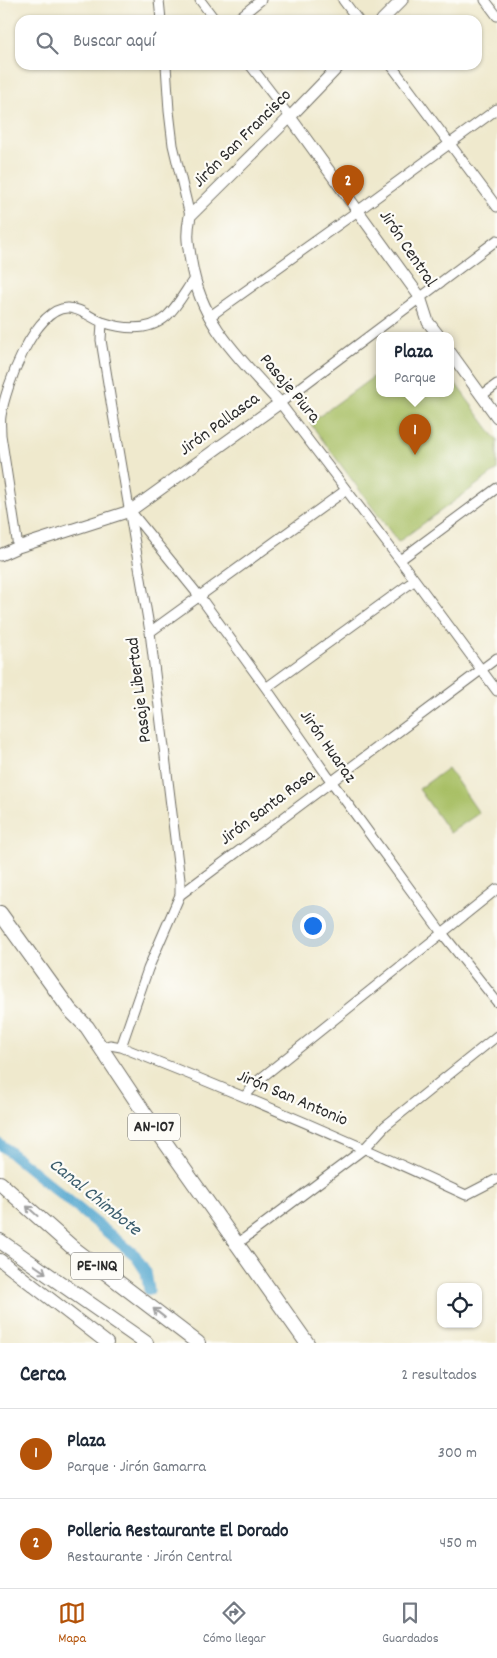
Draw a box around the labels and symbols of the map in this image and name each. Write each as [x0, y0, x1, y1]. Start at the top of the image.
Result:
street label: Jirón San Francisco [188, 84, 298, 194]
pin: 2 [332, 165, 364, 206]
street label: Jirón Central [372, 205, 442, 293]
street label: Pasaje Piura [253, 349, 326, 430]
street label: Jirón Pallasca [175, 387, 266, 463]
pin: 1 [399, 414, 431, 455]
street label: Pasaje Libertad [121, 636, 159, 744]
street label: Jirón Huaraz [293, 705, 362, 789]
street label: Jirón Santa Rosa [215, 763, 321, 852]
your location [300, 913, 326, 939]
street label: Jirón San Antonio [233, 1064, 351, 1134]
road number: AN-107 [128, 1114, 180, 1140]
water label: Canal Chimbote [42, 1152, 147, 1245]
one-way arrow [26, 1206, 39, 1217]
road number: PE-1NQ [71, 1252, 123, 1280]
one-way arrow [33, 1264, 47, 1274]
one-way arrow [153, 1308, 166, 1319]

